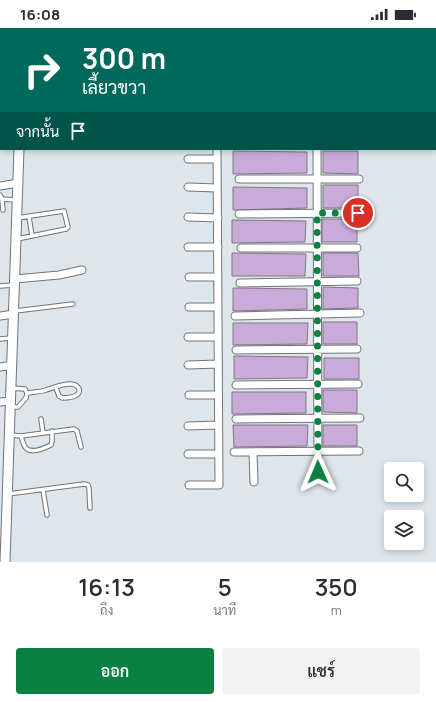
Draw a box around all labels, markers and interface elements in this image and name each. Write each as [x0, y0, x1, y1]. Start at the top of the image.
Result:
text: 16:08 [20, 4, 60, 25]
text: 300 m [82, 39, 166, 77]
icon: right [16, 44, 68, 96]
text: เลี้ยวขวา [82, 75, 146, 99]
icon: arrive [67, 120, 89, 142]
text: จากนั้น [16, 121, 59, 142]
pin [341, 196, 375, 230]
icon: arrive [347, 202, 369, 224]
position arrow [297, 451, 339, 493]
map controls [384, 462, 424, 550]
button: search [384, 462, 424, 502]
button: layers [384, 510, 424, 550]
text: 16:13 [78, 570, 135, 603]
text: 5 [218, 570, 232, 603]
text: 350 [315, 570, 358, 603]
text: ถึง [100, 601, 113, 619]
text: นาที [213, 601, 236, 619]
text: m [331, 601, 342, 619]
button: ออก [16, 648, 214, 694]
button: แชร์ [222, 648, 420, 694]

